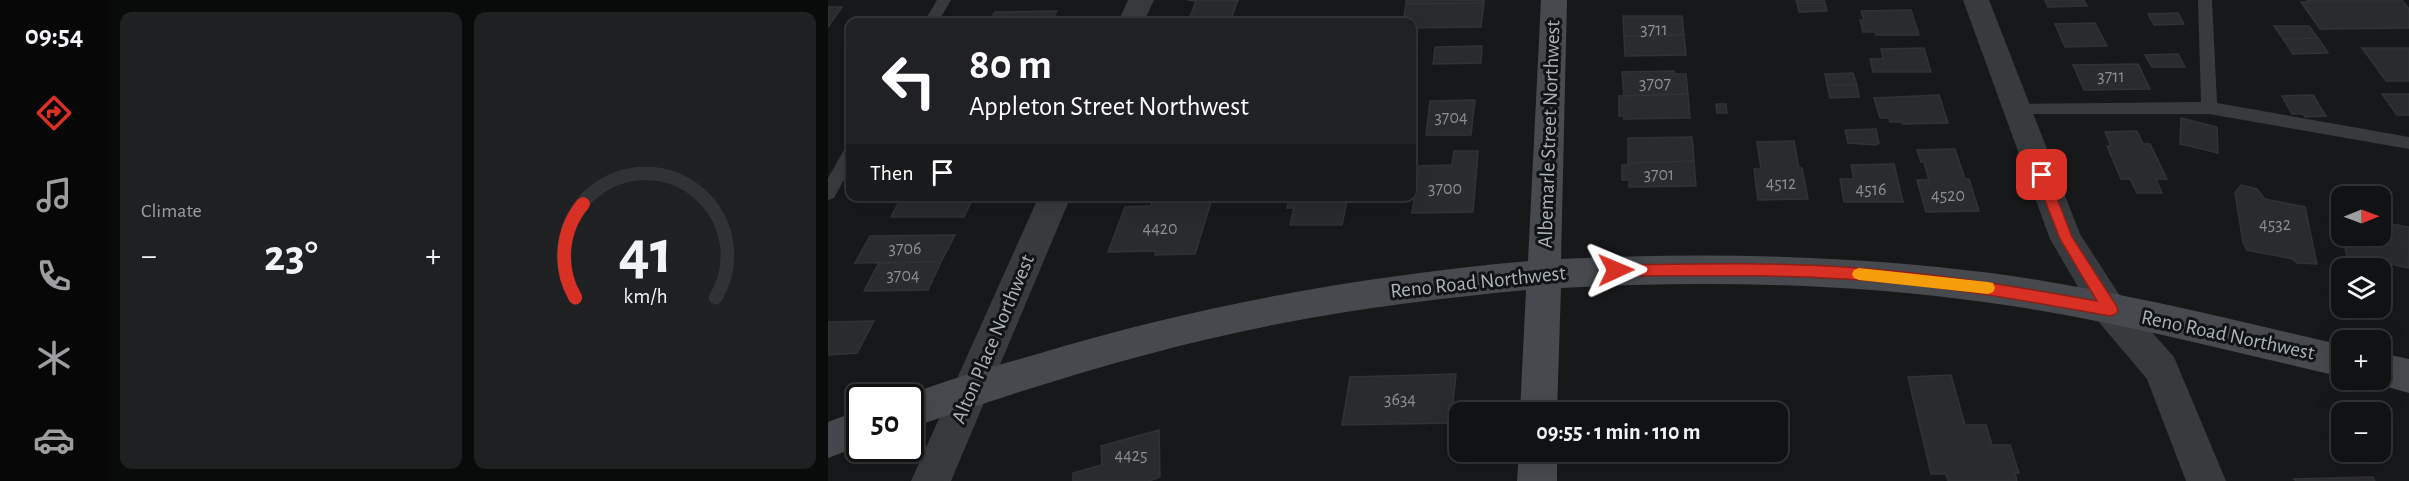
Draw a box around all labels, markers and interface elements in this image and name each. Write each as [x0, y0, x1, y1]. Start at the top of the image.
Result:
street label: Albemarle Street Northwest [1535, 19, 1563, 248]
house number: 3711 [1640, 21, 1668, 39]
text: 09:54 [25, 22, 83, 49]
icon: left [870, 42, 948, 120]
text: 80 m [969, 44, 1052, 86]
house number: 3711 [2097, 68, 2125, 86]
house number: 3707 [1639, 75, 1671, 93]
icon: directions [33, 92, 75, 134]
text: Appleton Street Northwest [969, 93, 1249, 120]
house number: 3704 [1434, 109, 1468, 127]
pin [2016, 149, 2067, 200]
icon: arrive [926, 156, 959, 189]
icon: arrive [2025, 158, 2058, 191]
text: Then [870, 162, 914, 184]
house number: 3701 [1644, 166, 1674, 184]
icon: music [33, 174, 75, 216]
house number: 4512 [1766, 175, 1796, 193]
house number: 3700 [1428, 180, 1462, 198]
house number: 4516 [1856, 181, 1886, 199]
north arrow [2331, 186, 2391, 246]
map controls [2331, 186, 2391, 462]
house number: 4520 [1931, 187, 1965, 205]
text: Climate [141, 201, 202, 221]
house number: 4532 [2259, 216, 2291, 234]
house number: 4420 [1142, 220, 1178, 238]
text: 41 [618, 222, 672, 284]
text: 23° [264, 234, 318, 279]
position arrow [1584, 238, 1648, 302]
text: − [141, 240, 157, 273]
text: + [425, 240, 441, 273]
house number: 3706 [889, 240, 921, 258]
street label: Alton Place Northwest [948, 251, 1038, 426]
icon: phone [33, 255, 75, 297]
button: layers [2331, 258, 2391, 318]
street label: Reno Road Northwest [1389, 262, 1567, 302]
house number: 3704 [886, 267, 920, 285]
text: km/h [623, 286, 667, 307]
street label: Reno Road Northwest [2140, 306, 2317, 364]
button: + [2331, 330, 2391, 390]
icon: climate [33, 337, 75, 379]
speed limit sign: 50 [846, 384, 924, 462]
house number: 3634 [1384, 391, 1416, 409]
button: − [2331, 402, 2391, 462]
icon: car [33, 419, 75, 461]
text: 09:55 · 1 min · 110 m [1536, 421, 1701, 443]
house number: 4425 [1114, 447, 1148, 465]

